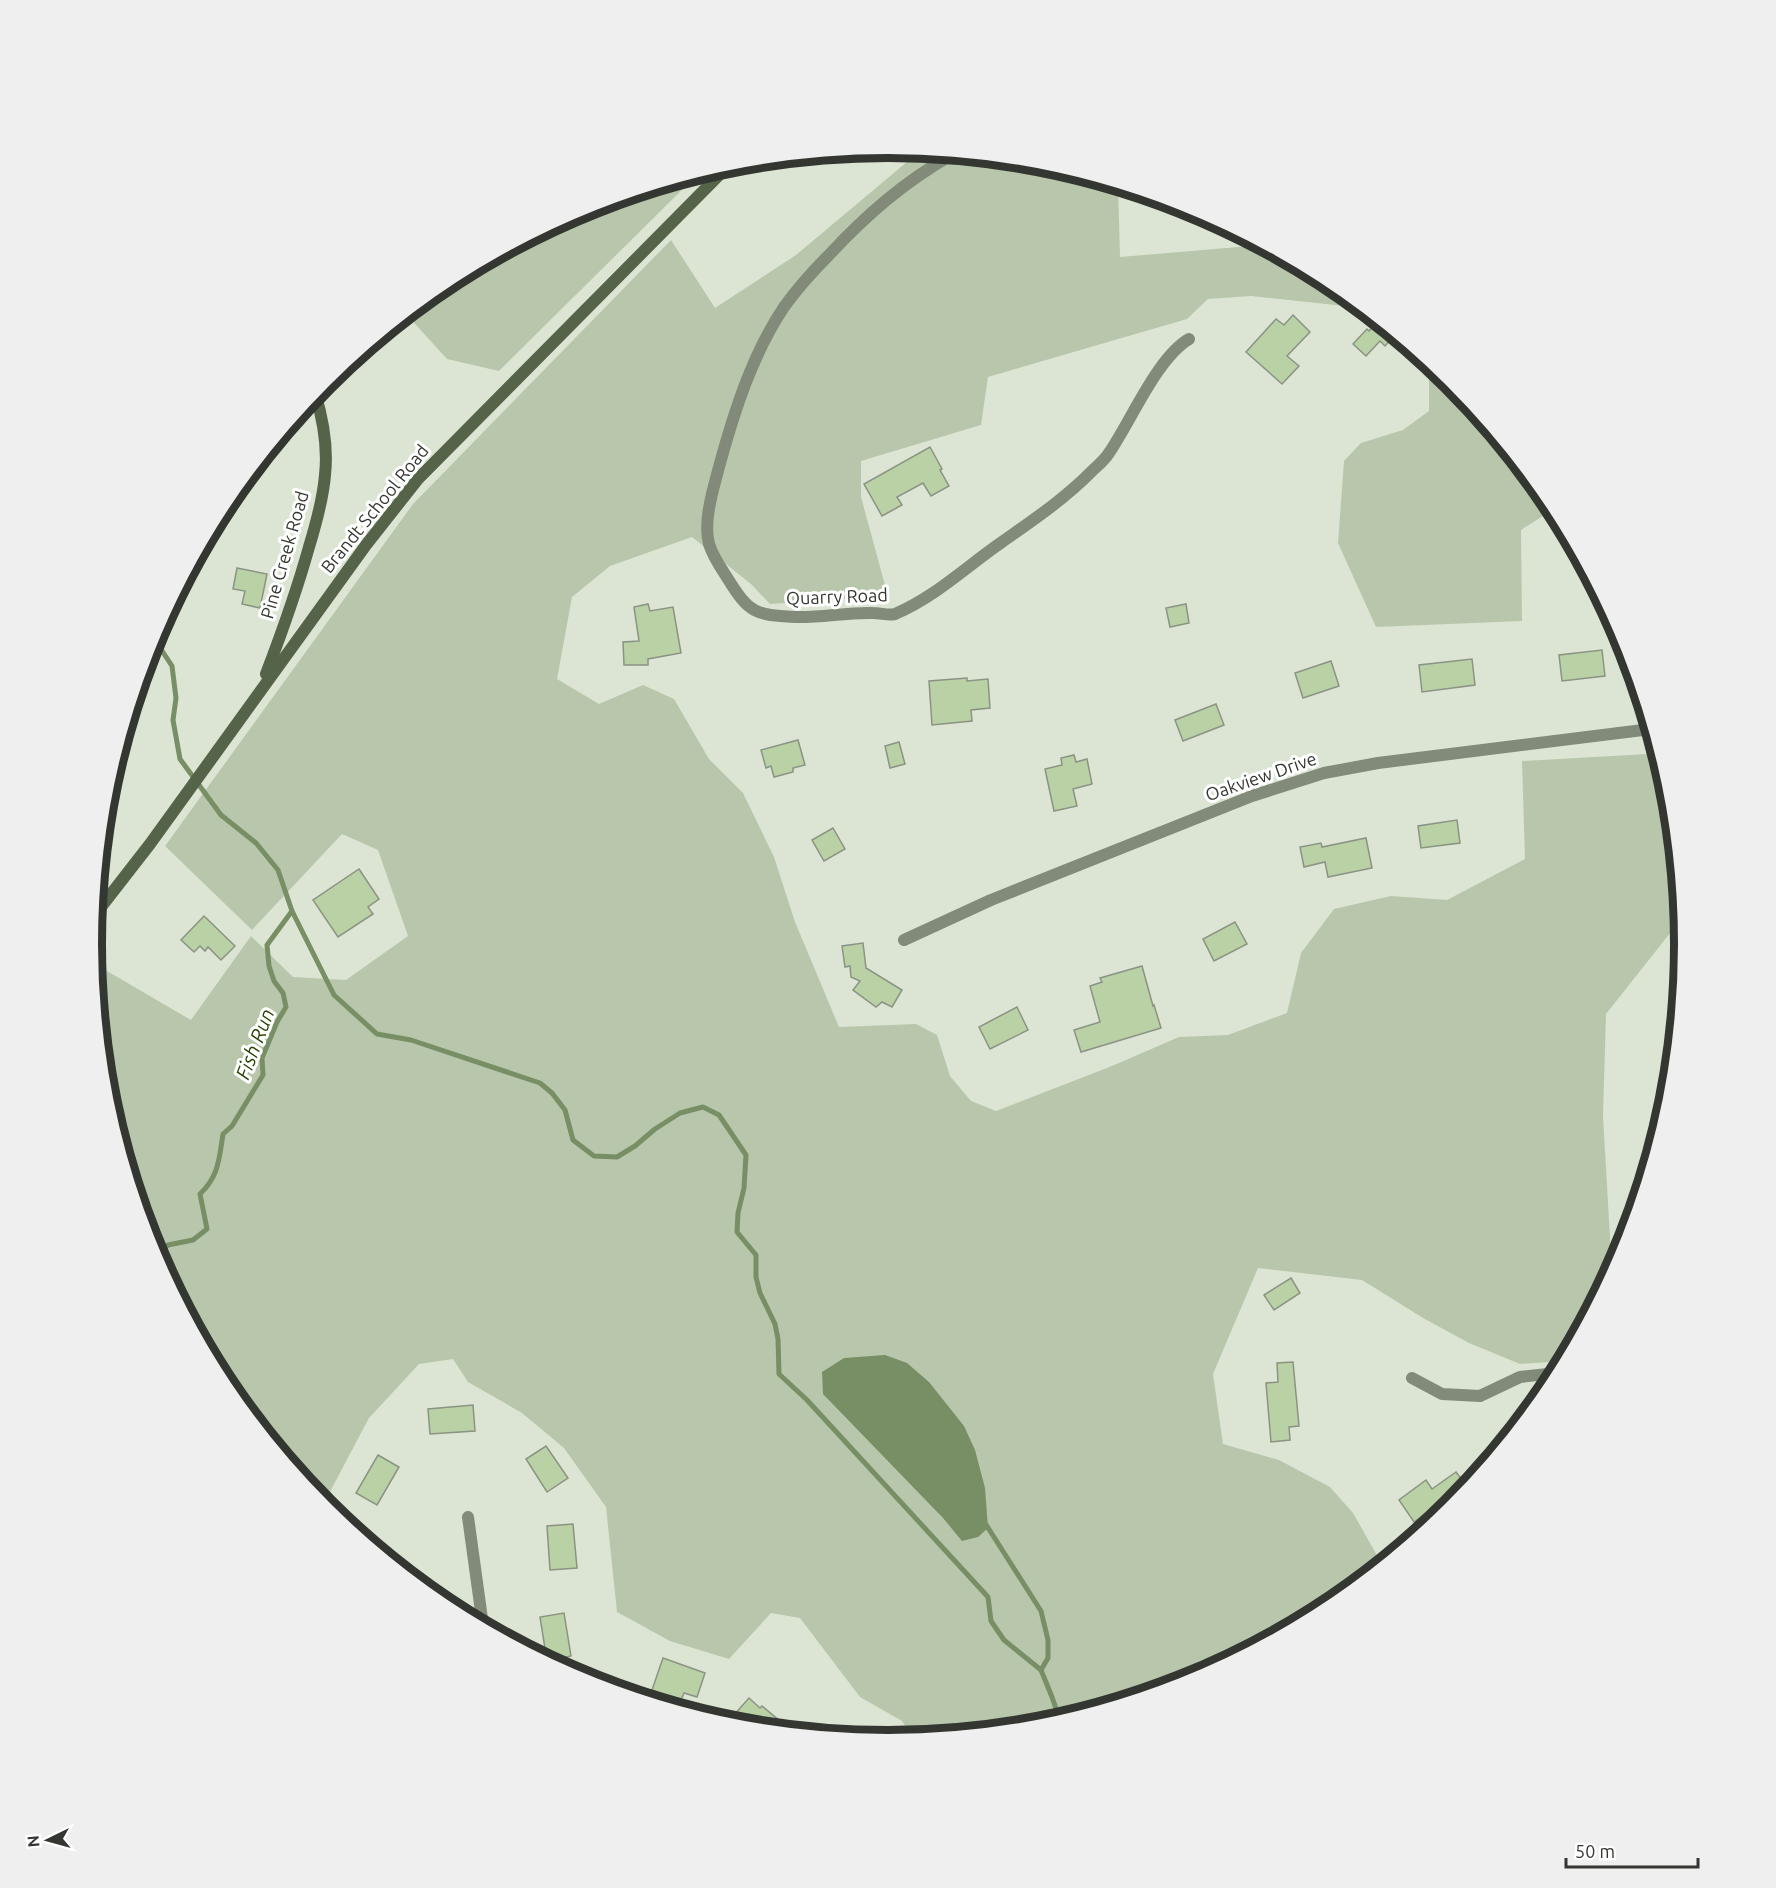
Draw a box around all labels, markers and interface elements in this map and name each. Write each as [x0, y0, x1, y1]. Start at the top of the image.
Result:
street label: Brandt School Road [316, 440, 432, 576]
street label: Pine Creek Road [256, 489, 312, 621]
street label: Quarry Road [786, 584, 888, 609]
street label: Oakview Drive [1203, 748, 1319, 804]
water label: Fish Run [231, 1005, 278, 1082]
north arrow [18, 1810, 78, 1870]
scale bar [1566, 1831, 1698, 1869]
text: N [24, 1835, 43, 1848]
text: 50 m [1575, 1841, 1615, 1861]

